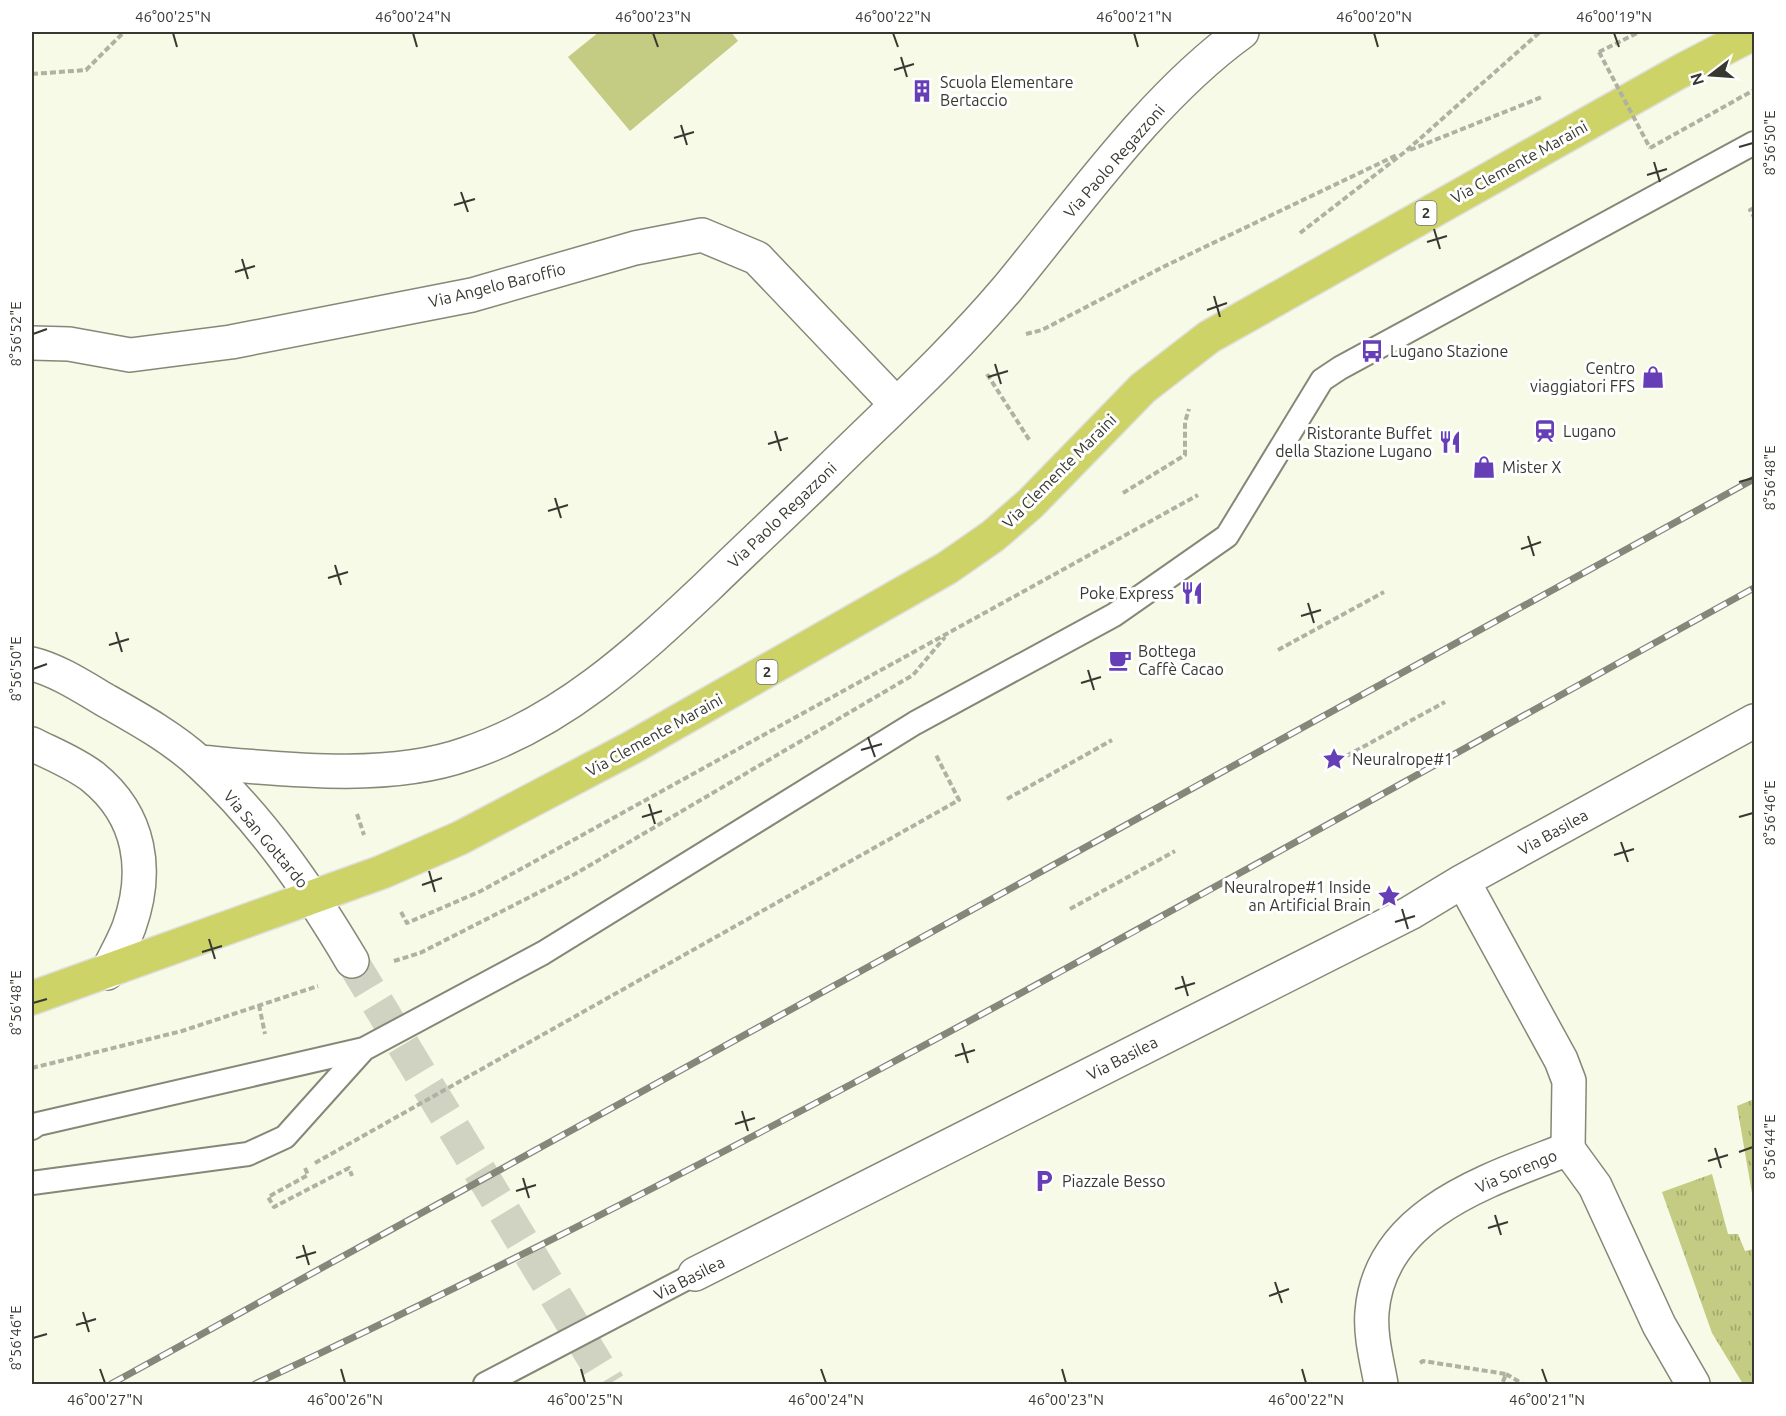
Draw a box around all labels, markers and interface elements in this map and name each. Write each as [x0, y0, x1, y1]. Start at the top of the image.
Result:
text: 46°00'25"N [135, 8, 211, 25]
text: 46°00'24"N [375, 8, 451, 25]
text: 46°00'23"N [615, 8, 691, 25]
text: 46°00'22"N [855, 8, 931, 25]
text: 46°00'21"N [1096, 8, 1172, 25]
text: 46°00'20"N [1336, 8, 1412, 25]
text: 46°00'19"N [1576, 8, 1652, 25]
north arrow [1681, 45, 1741, 105]
text: N [1686, 71, 1707, 88]
place label: Scuola Elementare Bertaccio [940, 73, 1074, 109]
building icon: Scuola Elementare Bertaccio [909, 78, 935, 104]
street label: Via Paolo Regazzoni [1060, 101, 1168, 221]
text: 8°56'50"E [1761, 110, 1778, 176]
street label: Via Clemente Maraini [1448, 117, 1590, 207]
road number: 2 [1416, 201, 1436, 225]
street label: Via Angelo Baroffio [427, 259, 567, 311]
text: 8°56'52"E [7, 301, 24, 367]
bus stop icon: Lugano Stazione [1359, 338, 1385, 364]
place label: Lugano Stazione [1390, 342, 1508, 360]
place label: Centro viaggiatori FFS [1530, 359, 1635, 395]
shop icon: Centro viaggiatori FFS [1640, 364, 1666, 390]
street label: Via Clemente Maraini [998, 410, 1120, 532]
station icon: Lugano [1532, 418, 1558, 444]
place label: Lugano [1563, 422, 1616, 440]
place label: Ristorante Buffet della Stazione Lugano [1275, 424, 1433, 460]
restaurant icon: Ristorante Buffet della Stazione Lugano [1437, 429, 1463, 455]
text: 8°56'48"E [1761, 445, 1778, 511]
shop icon: Mister X [1471, 454, 1497, 480]
place label: Mister X [1502, 458, 1562, 476]
street label: Via Paolo Regazzoni [724, 459, 840, 571]
restaurant icon: Poke Express [1179, 580, 1205, 606]
place label: Poke Express [1080, 584, 1174, 602]
text: 8°56'50"E [7, 636, 24, 702]
place label: Bottega Caffè Cacao [1138, 642, 1224, 678]
cafe icon: Bottega Caffè Cacao [1107, 647, 1133, 673]
road number: 2 [756, 660, 777, 684]
street label: Via Clemente Maraini [583, 690, 725, 780]
place icon: Neuralrope#1 [1321, 746, 1347, 772]
place label: Neuralrope#1 [1352, 750, 1453, 768]
text: 8°56'46"E [1761, 780, 1778, 846]
street label: Via San Gottardo [220, 787, 312, 891]
street label: Via Basilea [1515, 805, 1591, 859]
place label: Neuralrope#1 Inside an Artificial Brain [1224, 878, 1371, 914]
place icon: Neuralrope#1 Inside an Artificial Brain [1376, 883, 1402, 909]
text: 8°56'48"E [7, 970, 24, 1036]
street label: Via Basilea [1084, 1033, 1160, 1083]
text: 8°56'44"E [1761, 1114, 1778, 1180]
street label: Via Sorengo [1473, 1146, 1559, 1196]
parking icon: Piazzale Besso [1031, 1168, 1057, 1194]
place label: Piazzale Besso [1062, 1172, 1166, 1190]
street label: Via Basilea [651, 1253, 727, 1303]
text: 8°56'46"E [7, 1305, 24, 1371]
text: 46°00'27"N [67, 1391, 143, 1408]
text: 46°00'26"N [307, 1391, 383, 1408]
text: 46°00'25"N [547, 1391, 623, 1408]
text: 46°00'24"N [788, 1391, 864, 1408]
text: 46°00'23"N [1028, 1391, 1104, 1408]
text: 46°00'22"N [1268, 1391, 1344, 1408]
text: 46°00'21"N [1509, 1391, 1585, 1408]

